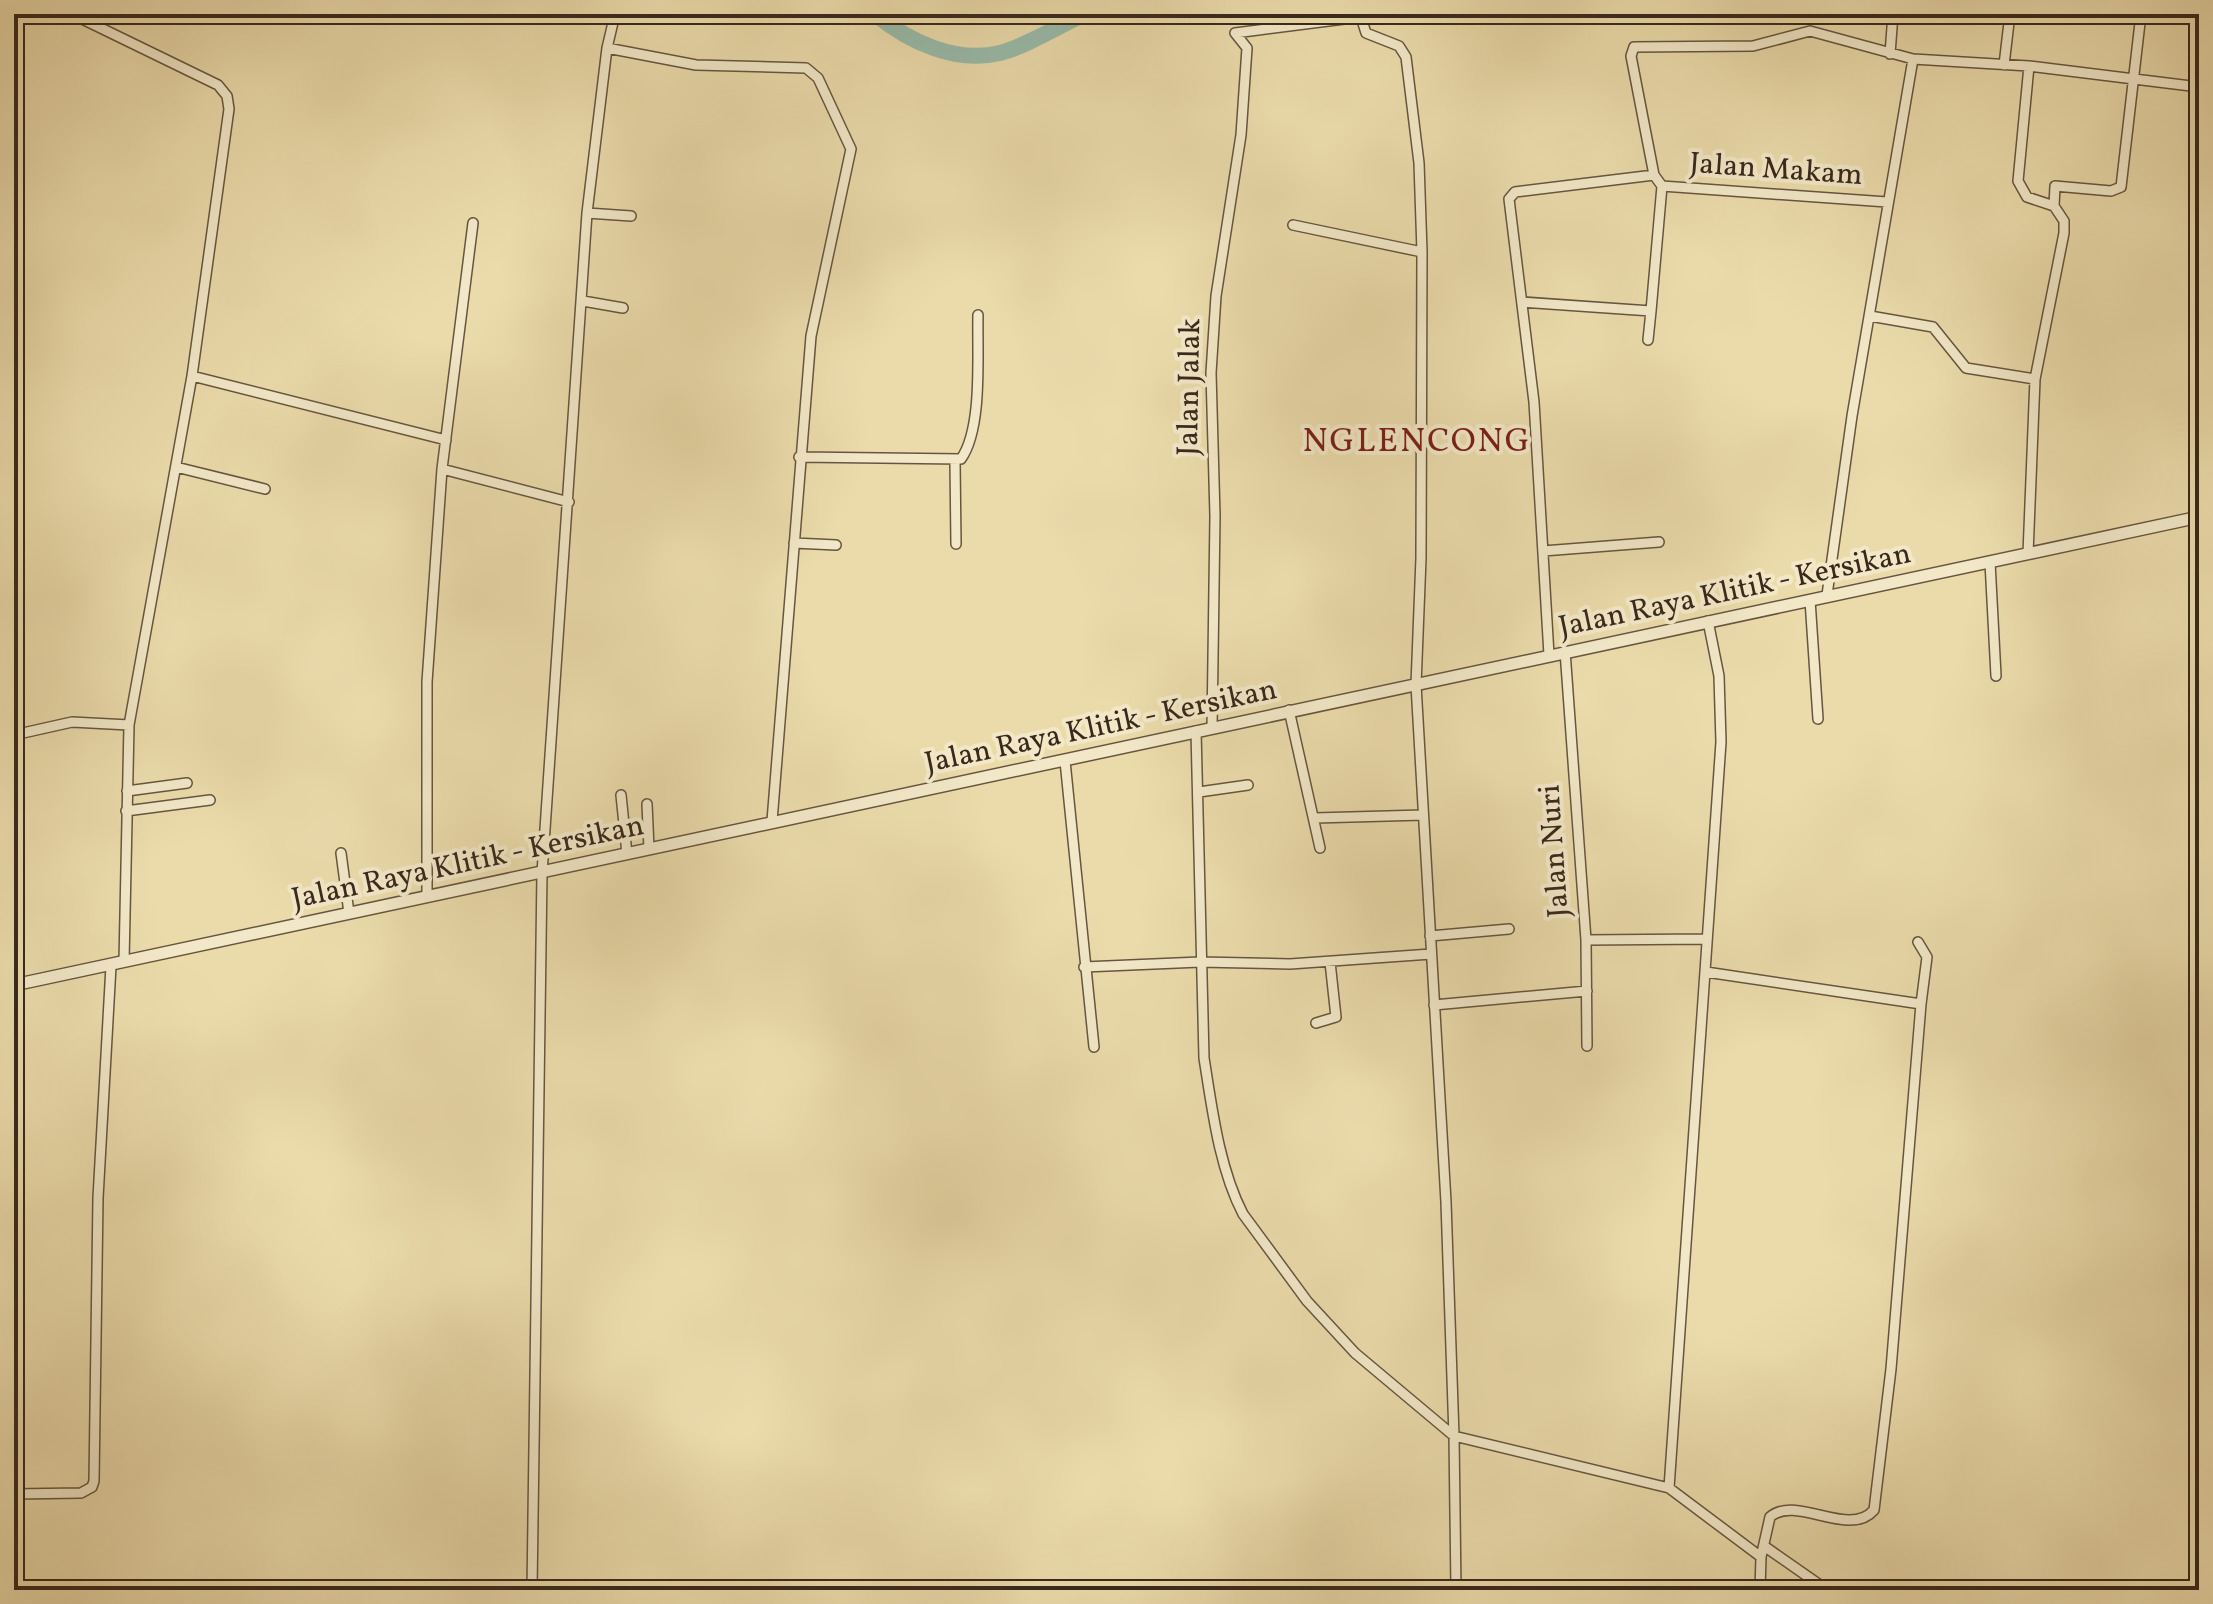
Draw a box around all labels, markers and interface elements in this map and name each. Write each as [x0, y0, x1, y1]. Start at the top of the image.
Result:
street label: Jalan Makam [1688, 143, 1864, 197]
street label: Jalan Jalak [1168, 318, 1212, 456]
district label: NGLENCONG [1302, 419, 1532, 466]
street label: Jalan Raya Klitik - Kersikan [1555, 533, 1915, 649]
street label: Jalan Raya Klitik - Kersikan [921, 669, 1281, 785]
street label: Jalan Nuri [1529, 783, 1581, 919]
street label: Jalan Raya Klitik - Kersikan [288, 805, 648, 921]

